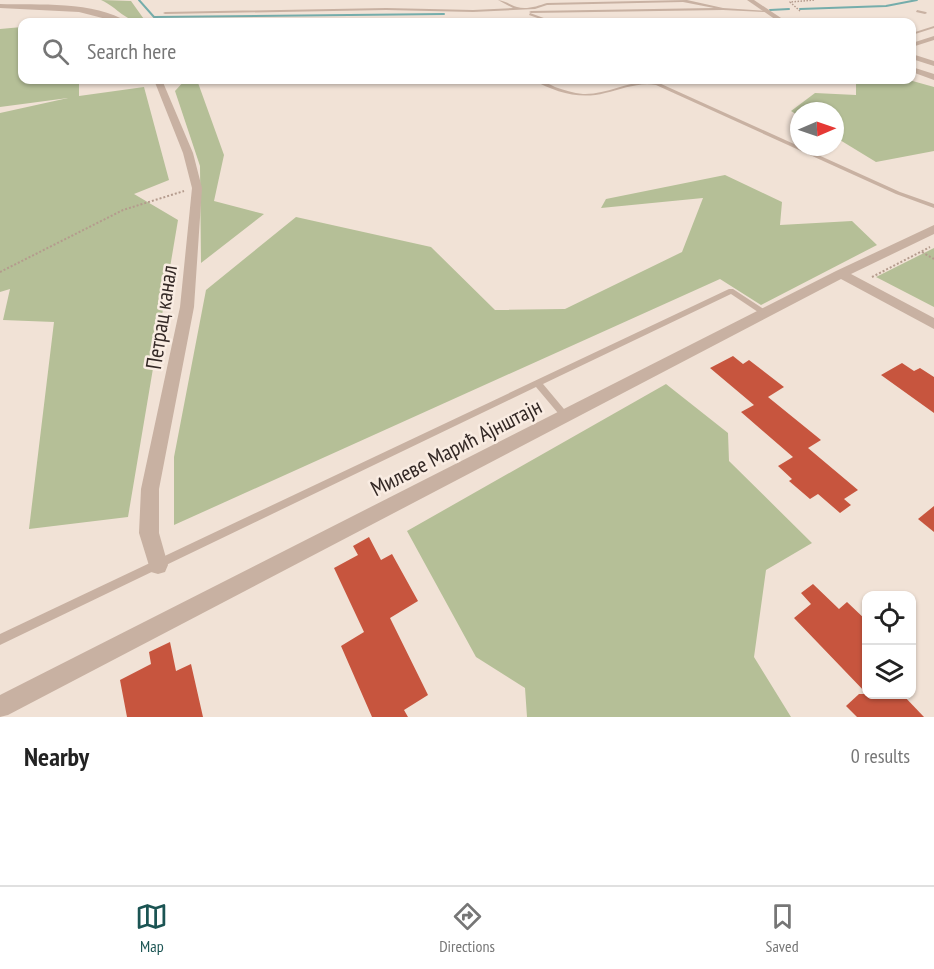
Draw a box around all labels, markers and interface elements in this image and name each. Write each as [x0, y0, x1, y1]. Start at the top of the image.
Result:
search box [18, 18, 916, 84]
icon: search [39, 35, 72, 68]
text: Search here [87, 37, 176, 65]
north arrow [790, 102, 844, 156]
street label: Петрац канал [139, 263, 183, 371]
street label: Милеве Марић Ајнштајн [366, 392, 546, 502]
map controls [862, 591, 916, 699]
button: locate [862, 591, 916, 645]
button: layers [862, 645, 916, 699]
text: Nearby [24, 740, 89, 773]
text: 0 results [851, 743, 910, 769]
tab: Map [135, 900, 168, 956]
tab: Directions [439, 900, 495, 956]
tab: Saved [766, 900, 799, 956]

